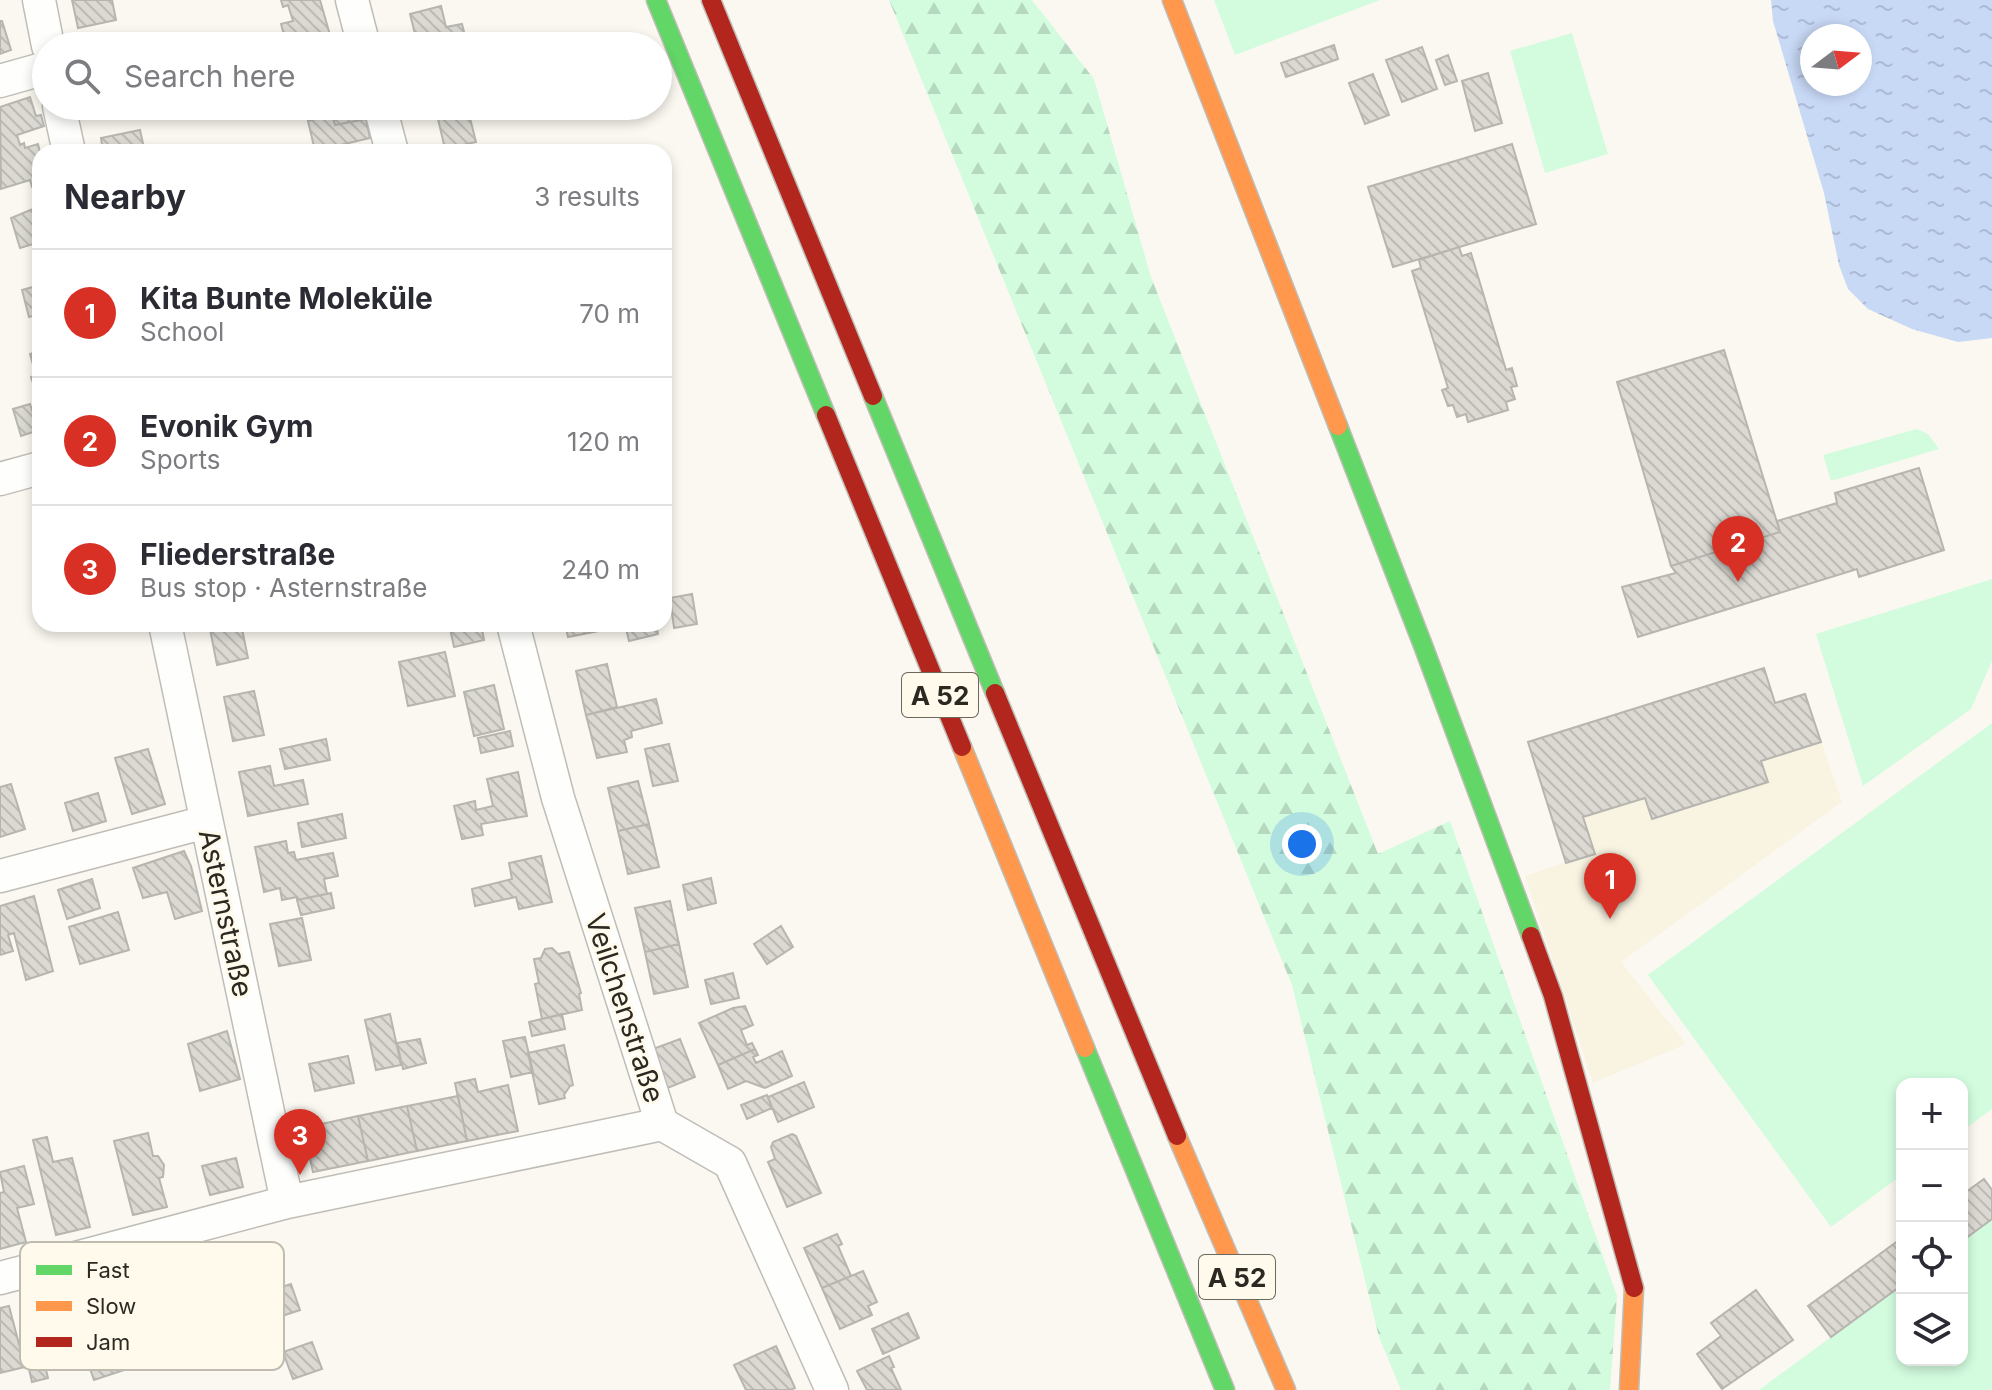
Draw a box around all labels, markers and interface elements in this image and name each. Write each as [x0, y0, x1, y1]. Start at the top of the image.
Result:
north arrow [1800, 24, 1872, 96]
search box [32, 32, 672, 120]
icon: search [60, 54, 104, 98]
text: Search here [124, 58, 296, 94]
text: Nearby [64, 176, 186, 217]
text: 3 results [534, 181, 640, 212]
text: Kita Bunte Moleküle [140, 280, 433, 316]
text: 1 [84, 298, 96, 329]
text: 70 m [579, 298, 640, 329]
text: School [140, 316, 224, 347]
text: Evonik Gym [140, 408, 313, 444]
text: 2 [82, 426, 98, 457]
text: 120 m [567, 426, 640, 457]
text: Sports [140, 444, 220, 475]
pin: 2 [1712, 516, 1764, 582]
text: Fliederstraße [140, 536, 335, 572]
text: 3 [82, 554, 98, 585]
text: 240 m [561, 554, 640, 585]
text: Bus stop · Asternstraße [140, 572, 427, 603]
road number: A 52 [902, 673, 978, 717]
your location [1282, 824, 1322, 864]
street label: Asternstraße [192, 826, 260, 1000]
pin: 1 [1584, 853, 1636, 919]
street label: Veilchenstraße [578, 909, 672, 1107]
map controls [1896, 1078, 1968, 1366]
button: + [1896, 1078, 1968, 1150]
pin: 3 [274, 1109, 326, 1175]
button: − [1896, 1150, 1968, 1222]
button: locate [1896, 1222, 1968, 1294]
legend [20, 1242, 284, 1370]
road number: A 52 [1199, 1255, 1275, 1299]
text: Fast [86, 1257, 130, 1283]
text: Slow [86, 1293, 136, 1319]
button: layers [1896, 1294, 1968, 1366]
text: Jam [86, 1329, 130, 1355]

